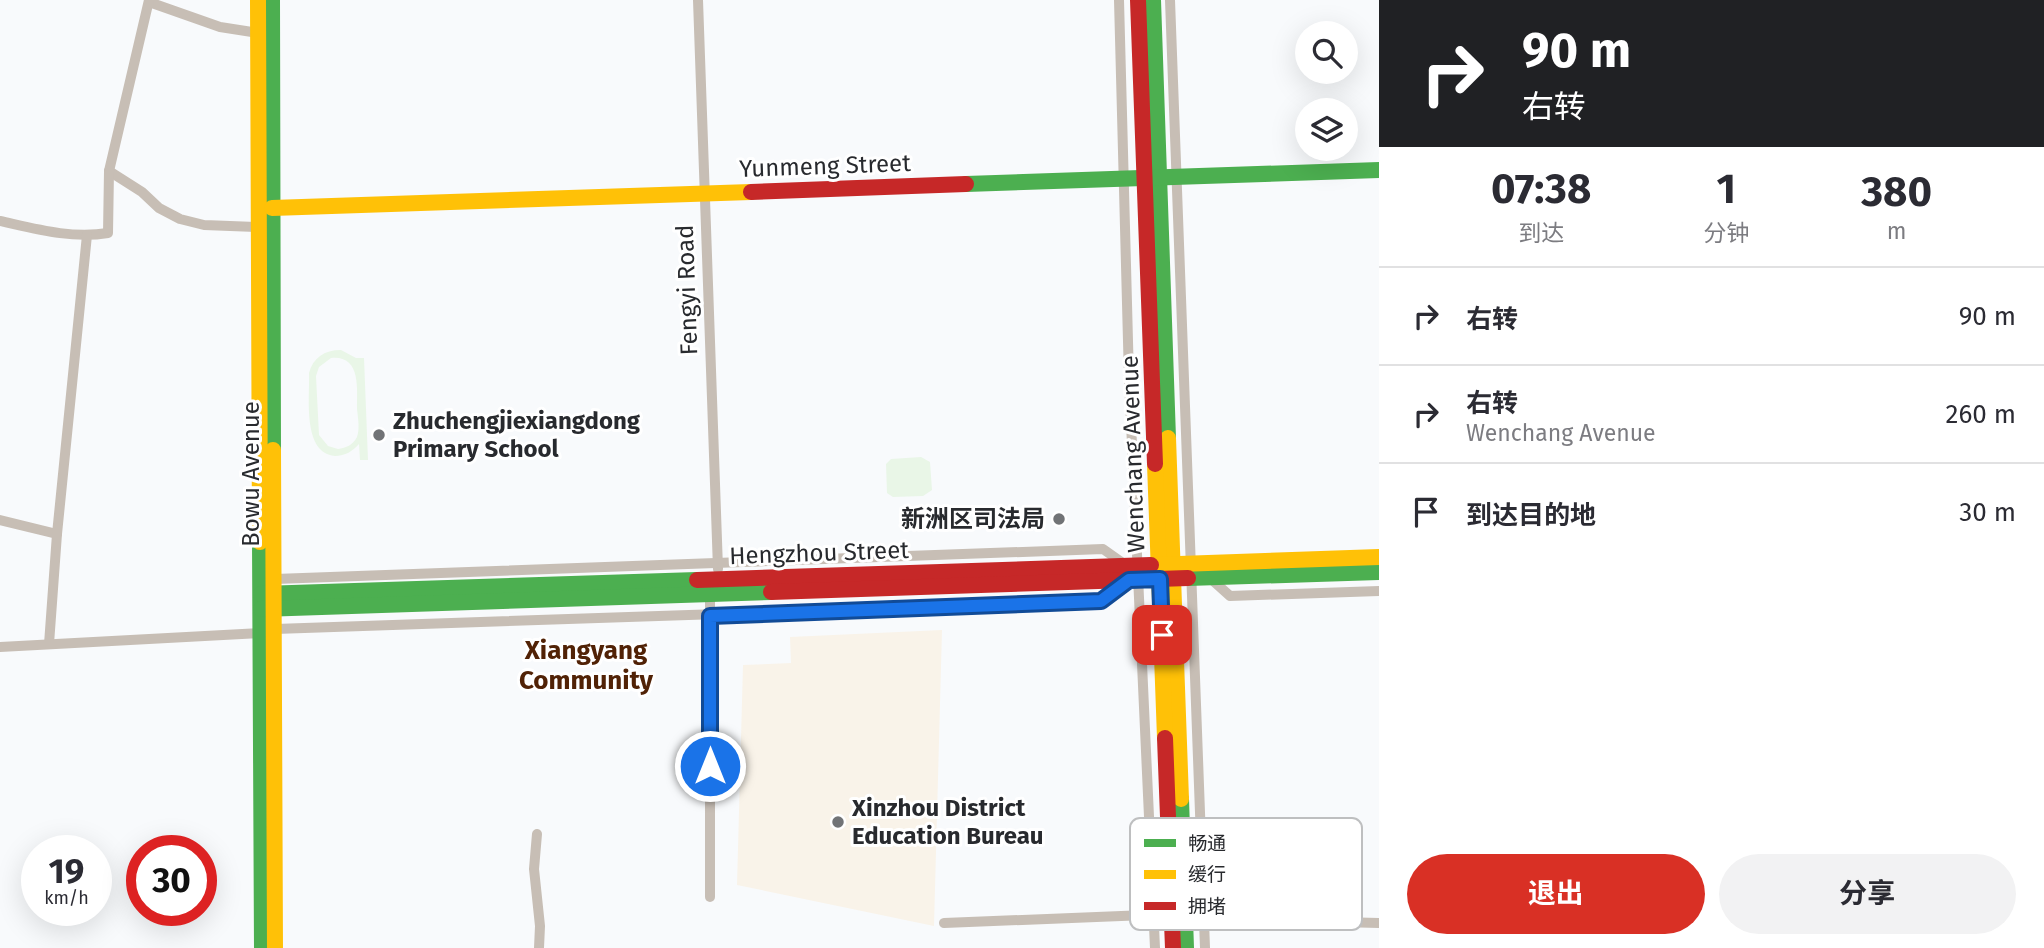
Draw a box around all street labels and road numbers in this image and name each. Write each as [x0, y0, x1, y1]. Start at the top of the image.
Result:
street label: Yunmeng Street [739, 149, 912, 183]
street label: Fengyi Road [671, 224, 703, 356]
street label: Wenchang Avenue [1116, 355, 1150, 553]
street label: Bowu Avenue [237, 401, 265, 547]
street label: Hengzhou Street [729, 536, 910, 570]

